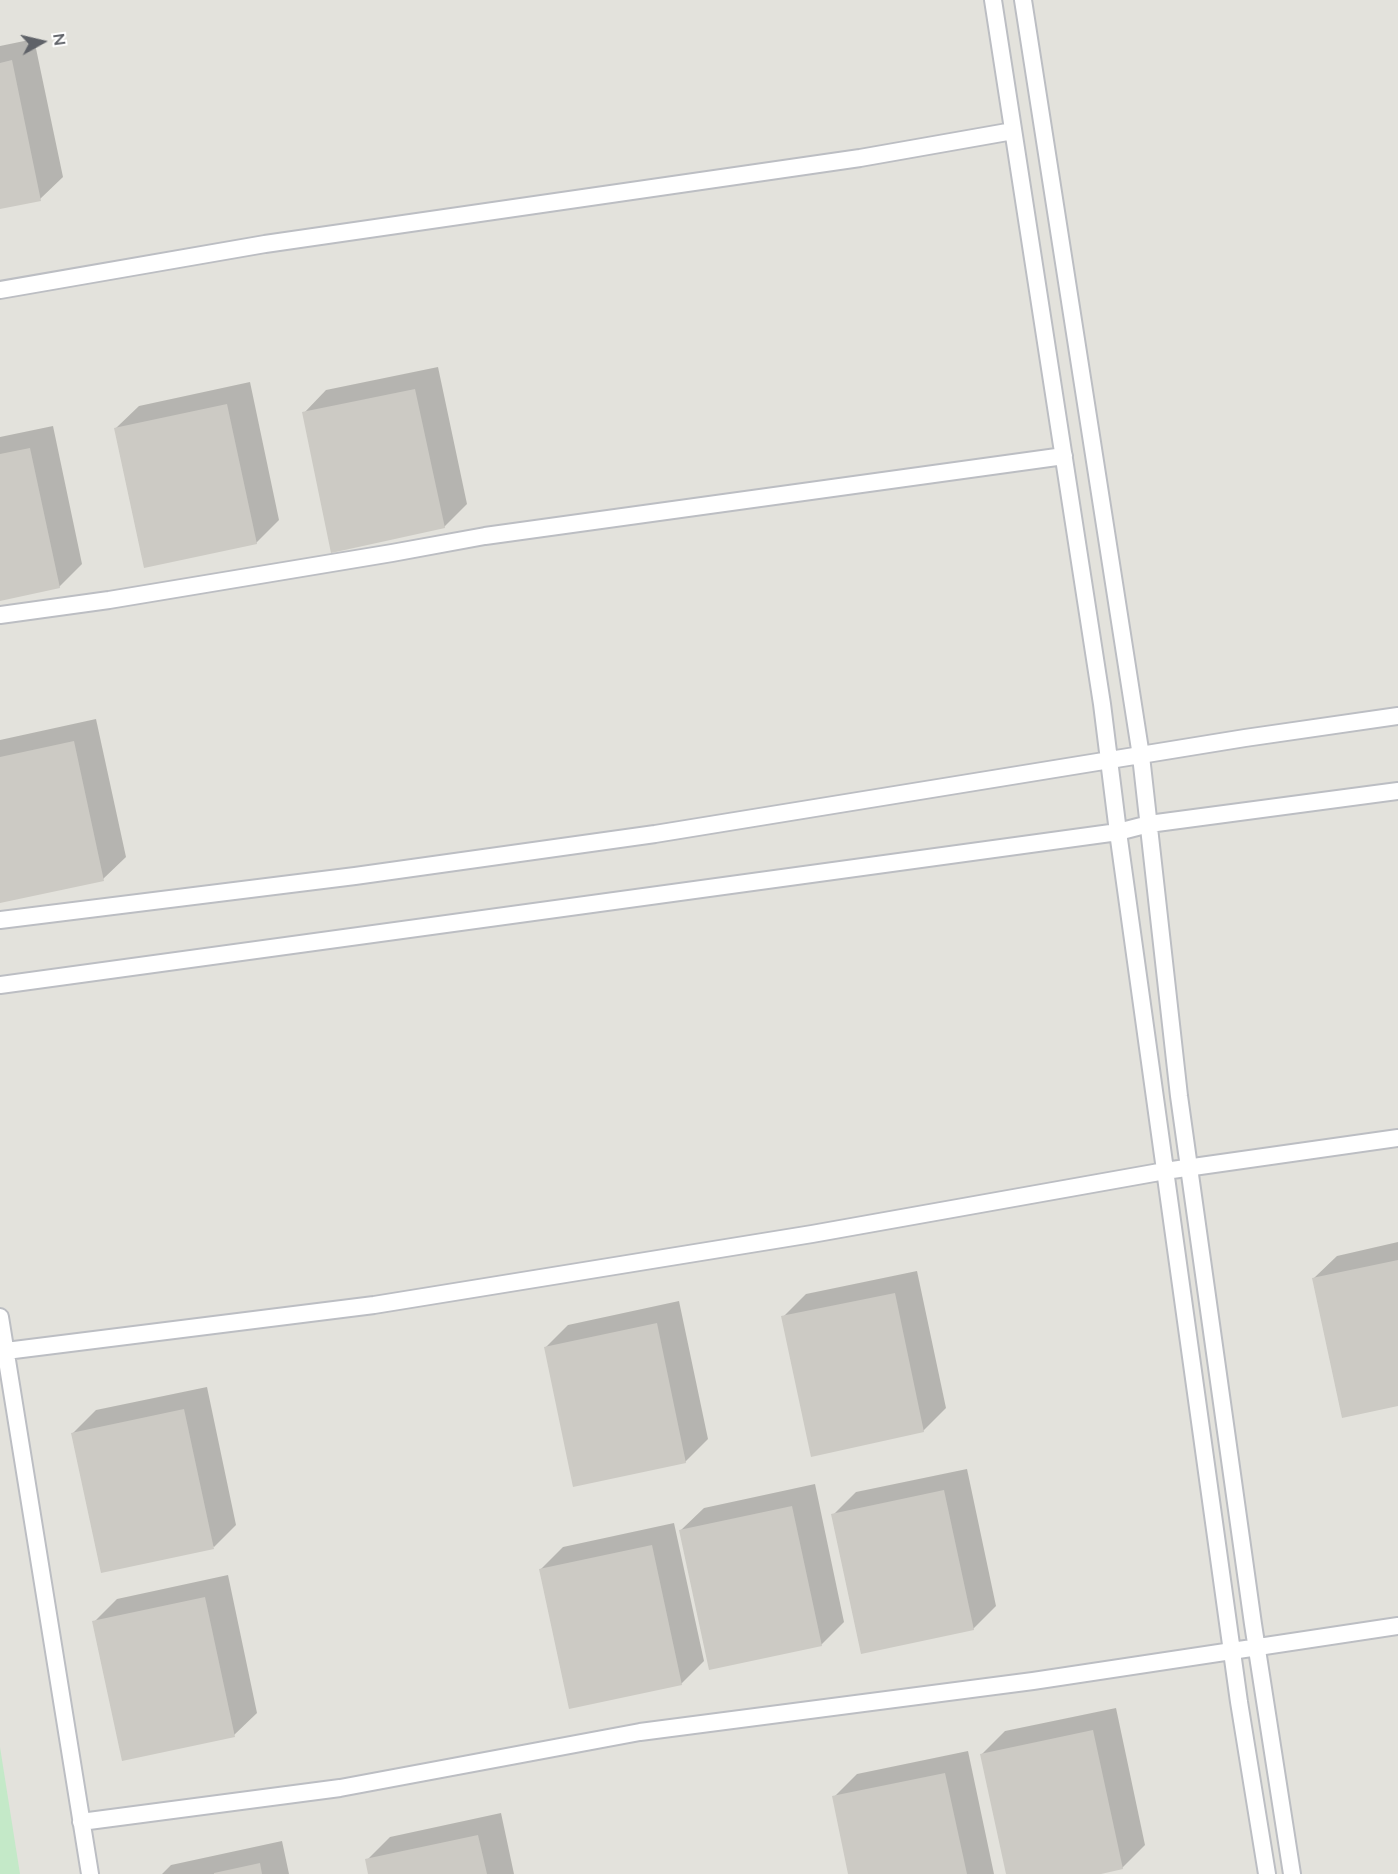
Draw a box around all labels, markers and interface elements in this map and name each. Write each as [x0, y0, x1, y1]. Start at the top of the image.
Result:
north arrow [12, 12, 72, 72]
text: N [50, 32, 71, 47]

